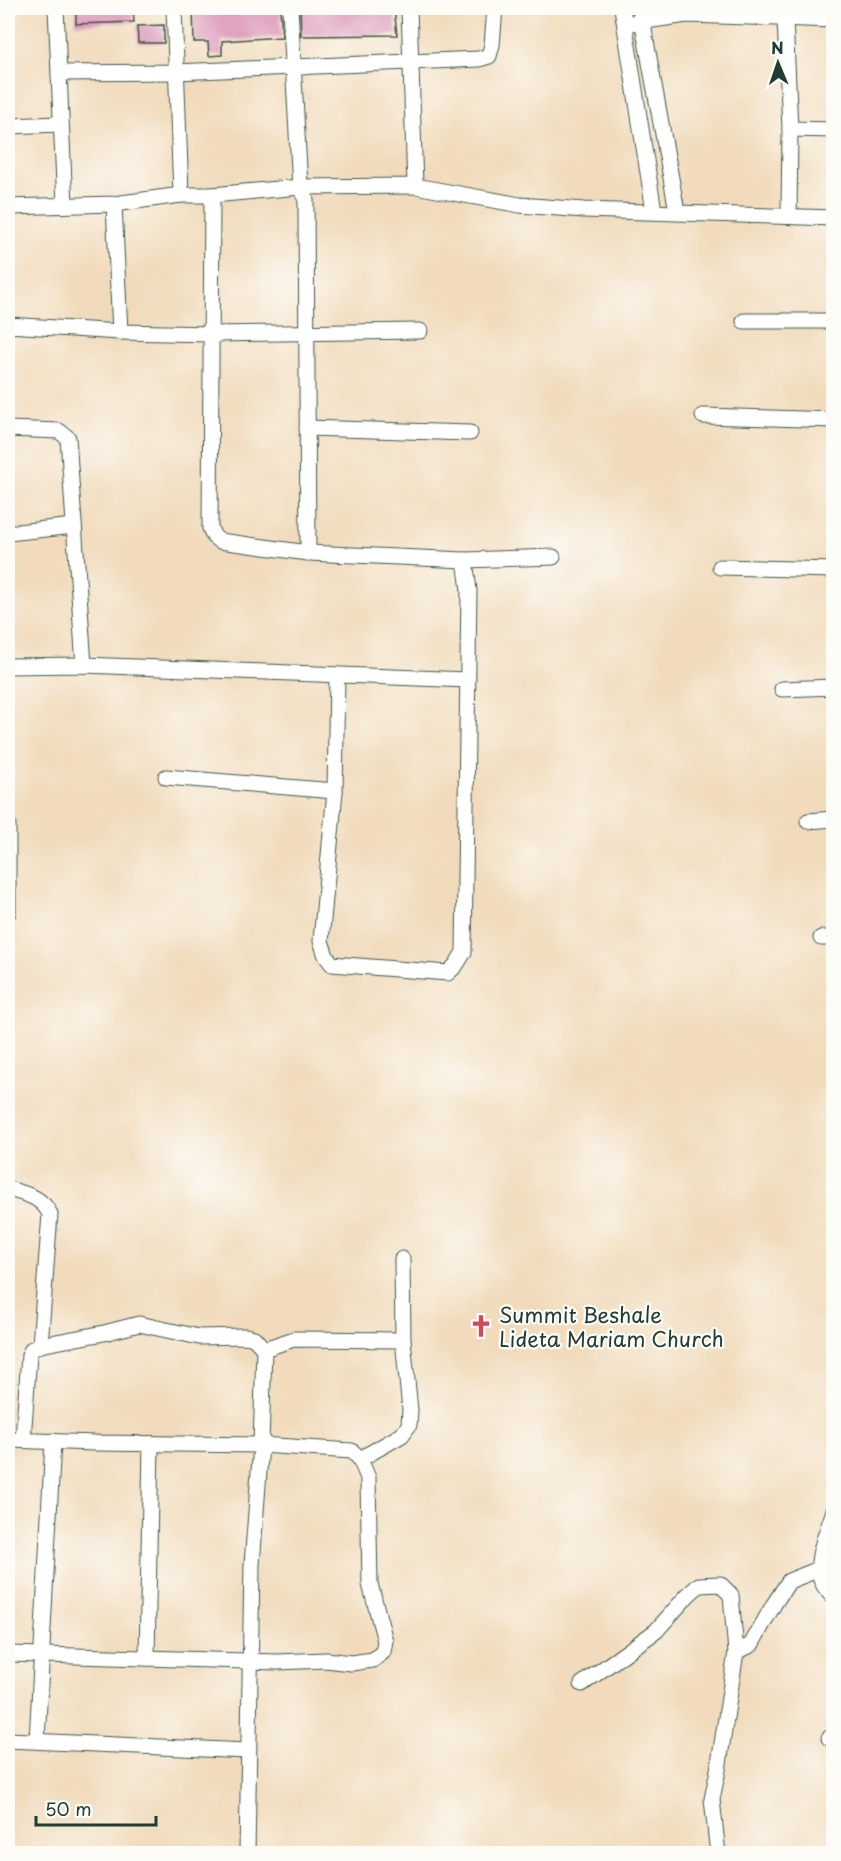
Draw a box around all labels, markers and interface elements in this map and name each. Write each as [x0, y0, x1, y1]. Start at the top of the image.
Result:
north arrow [748, 33, 808, 93]
text: N [771, 35, 784, 59]
place label: Summit Beshale Lideta Mariam Church [499, 1298, 724, 1354]
church icon: Summit Beshale Lideta Mariam Church [468, 1313, 494, 1339]
scale bar [36, 1789, 156, 1827]
text: 50 m [45, 1795, 92, 1822]

